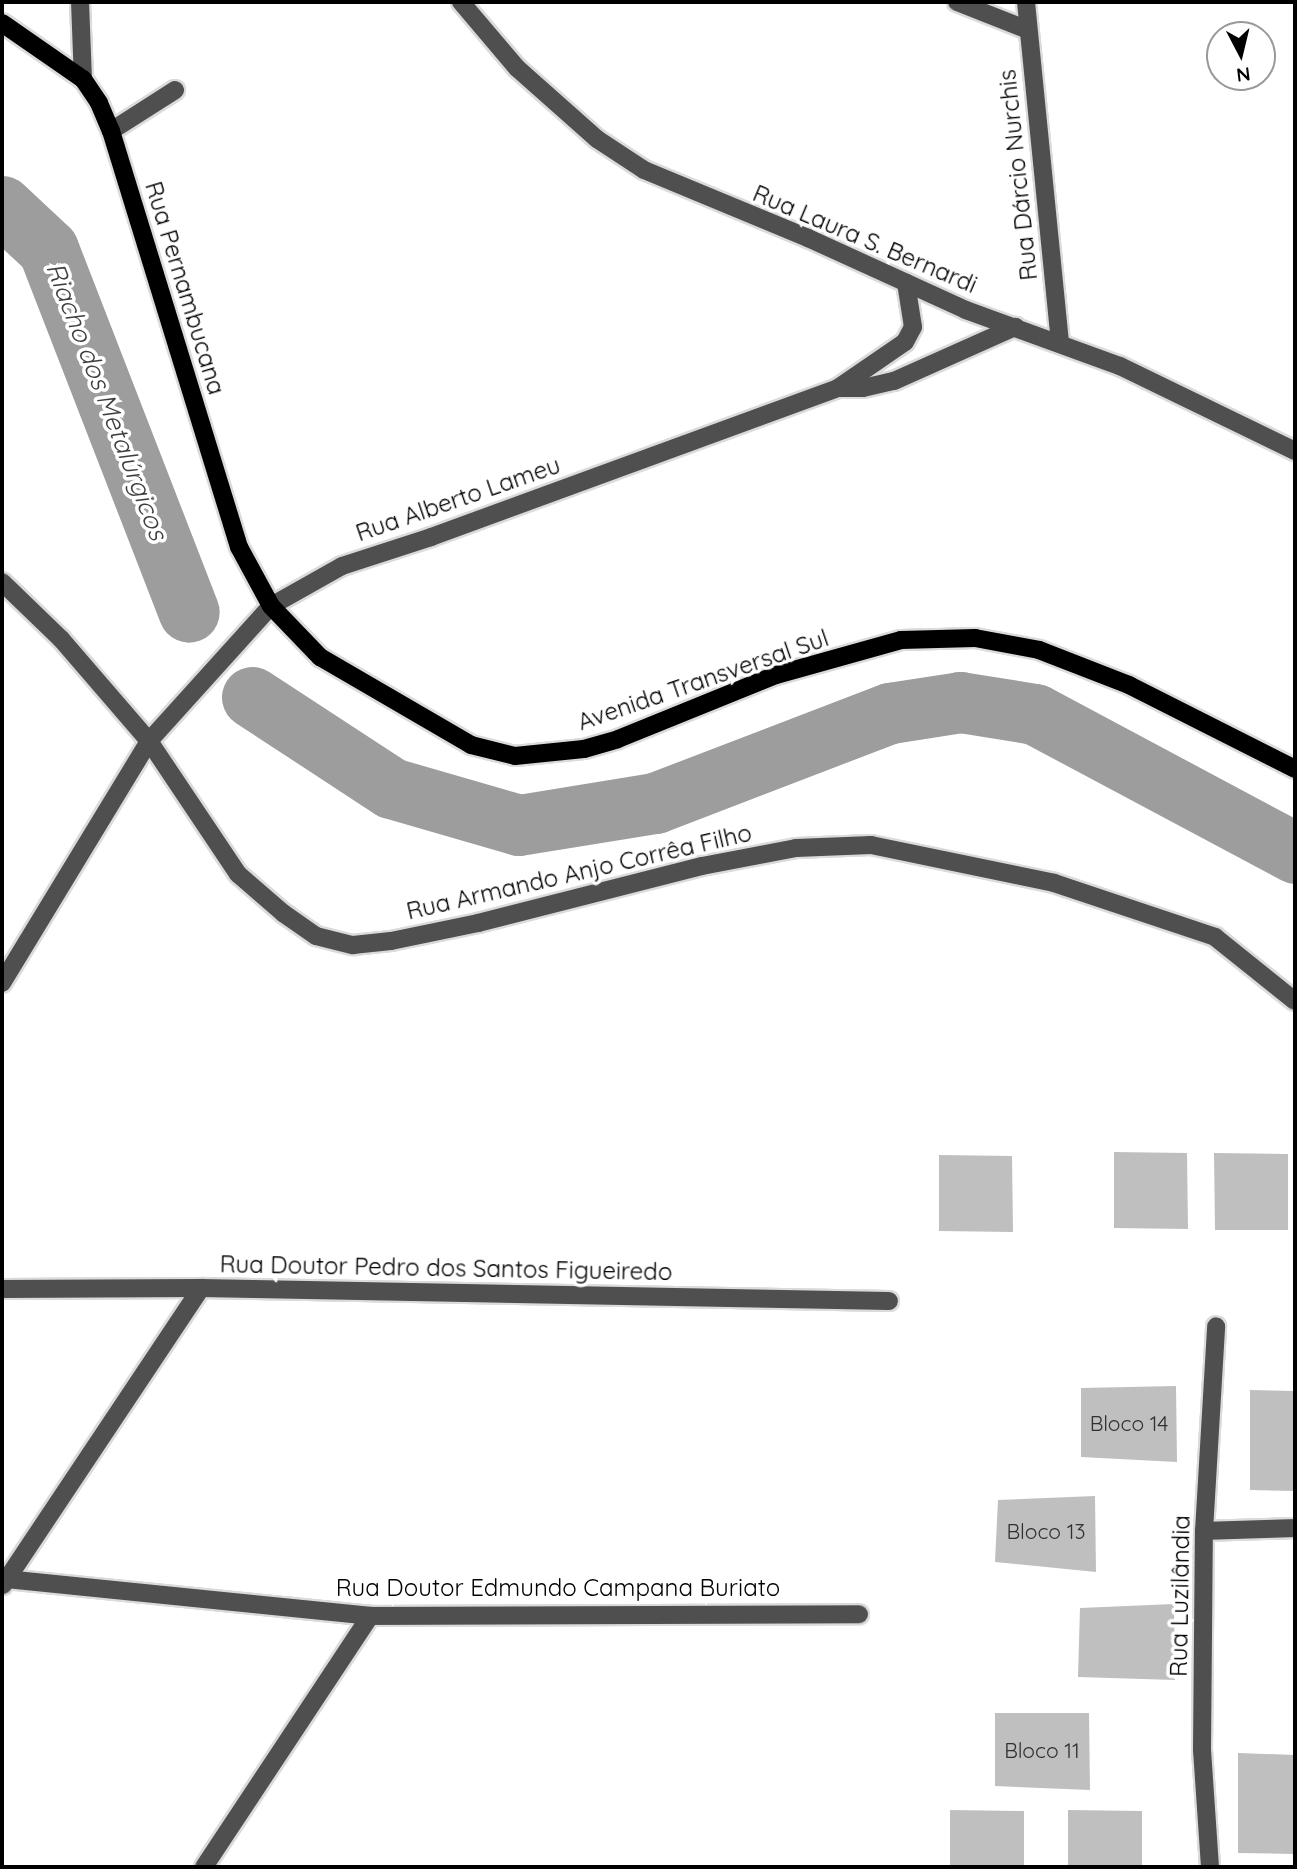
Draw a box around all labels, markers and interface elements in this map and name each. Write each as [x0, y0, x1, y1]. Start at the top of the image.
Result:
north arrow [1206, 21, 1276, 91]
text: N [1235, 62, 1252, 88]
street label: Rua Dárcio Nurchis [993, 68, 1043, 282]
street label: Rua Pernambucana [139, 178, 231, 398]
street label: Rua Laura S. Bernardi [748, 179, 982, 299]
water label: Riacho dos Metalúrgicos [40, 258, 174, 544]
street label: Rua Alberto Lameu [352, 450, 564, 548]
street label: Avenida Transversal Sul [574, 624, 832, 736]
street label: Rua Armando Anjo Corrêa Filho [404, 818, 754, 926]
street label: Rua Doutor Pedro dos Santos Figueiredo [219, 1250, 673, 1286]
house number: Bloco 14 [1090, 1410, 1168, 1436]
street label: Rua Luzilândia [1164, 1515, 1196, 1677]
house number: Bloco 13 [1007, 1518, 1085, 1544]
street label: Rua Doutor Edmundo Campana Buriato [336, 1574, 780, 1602]
house number: Bloco 11 [1004, 1737, 1080, 1763]

